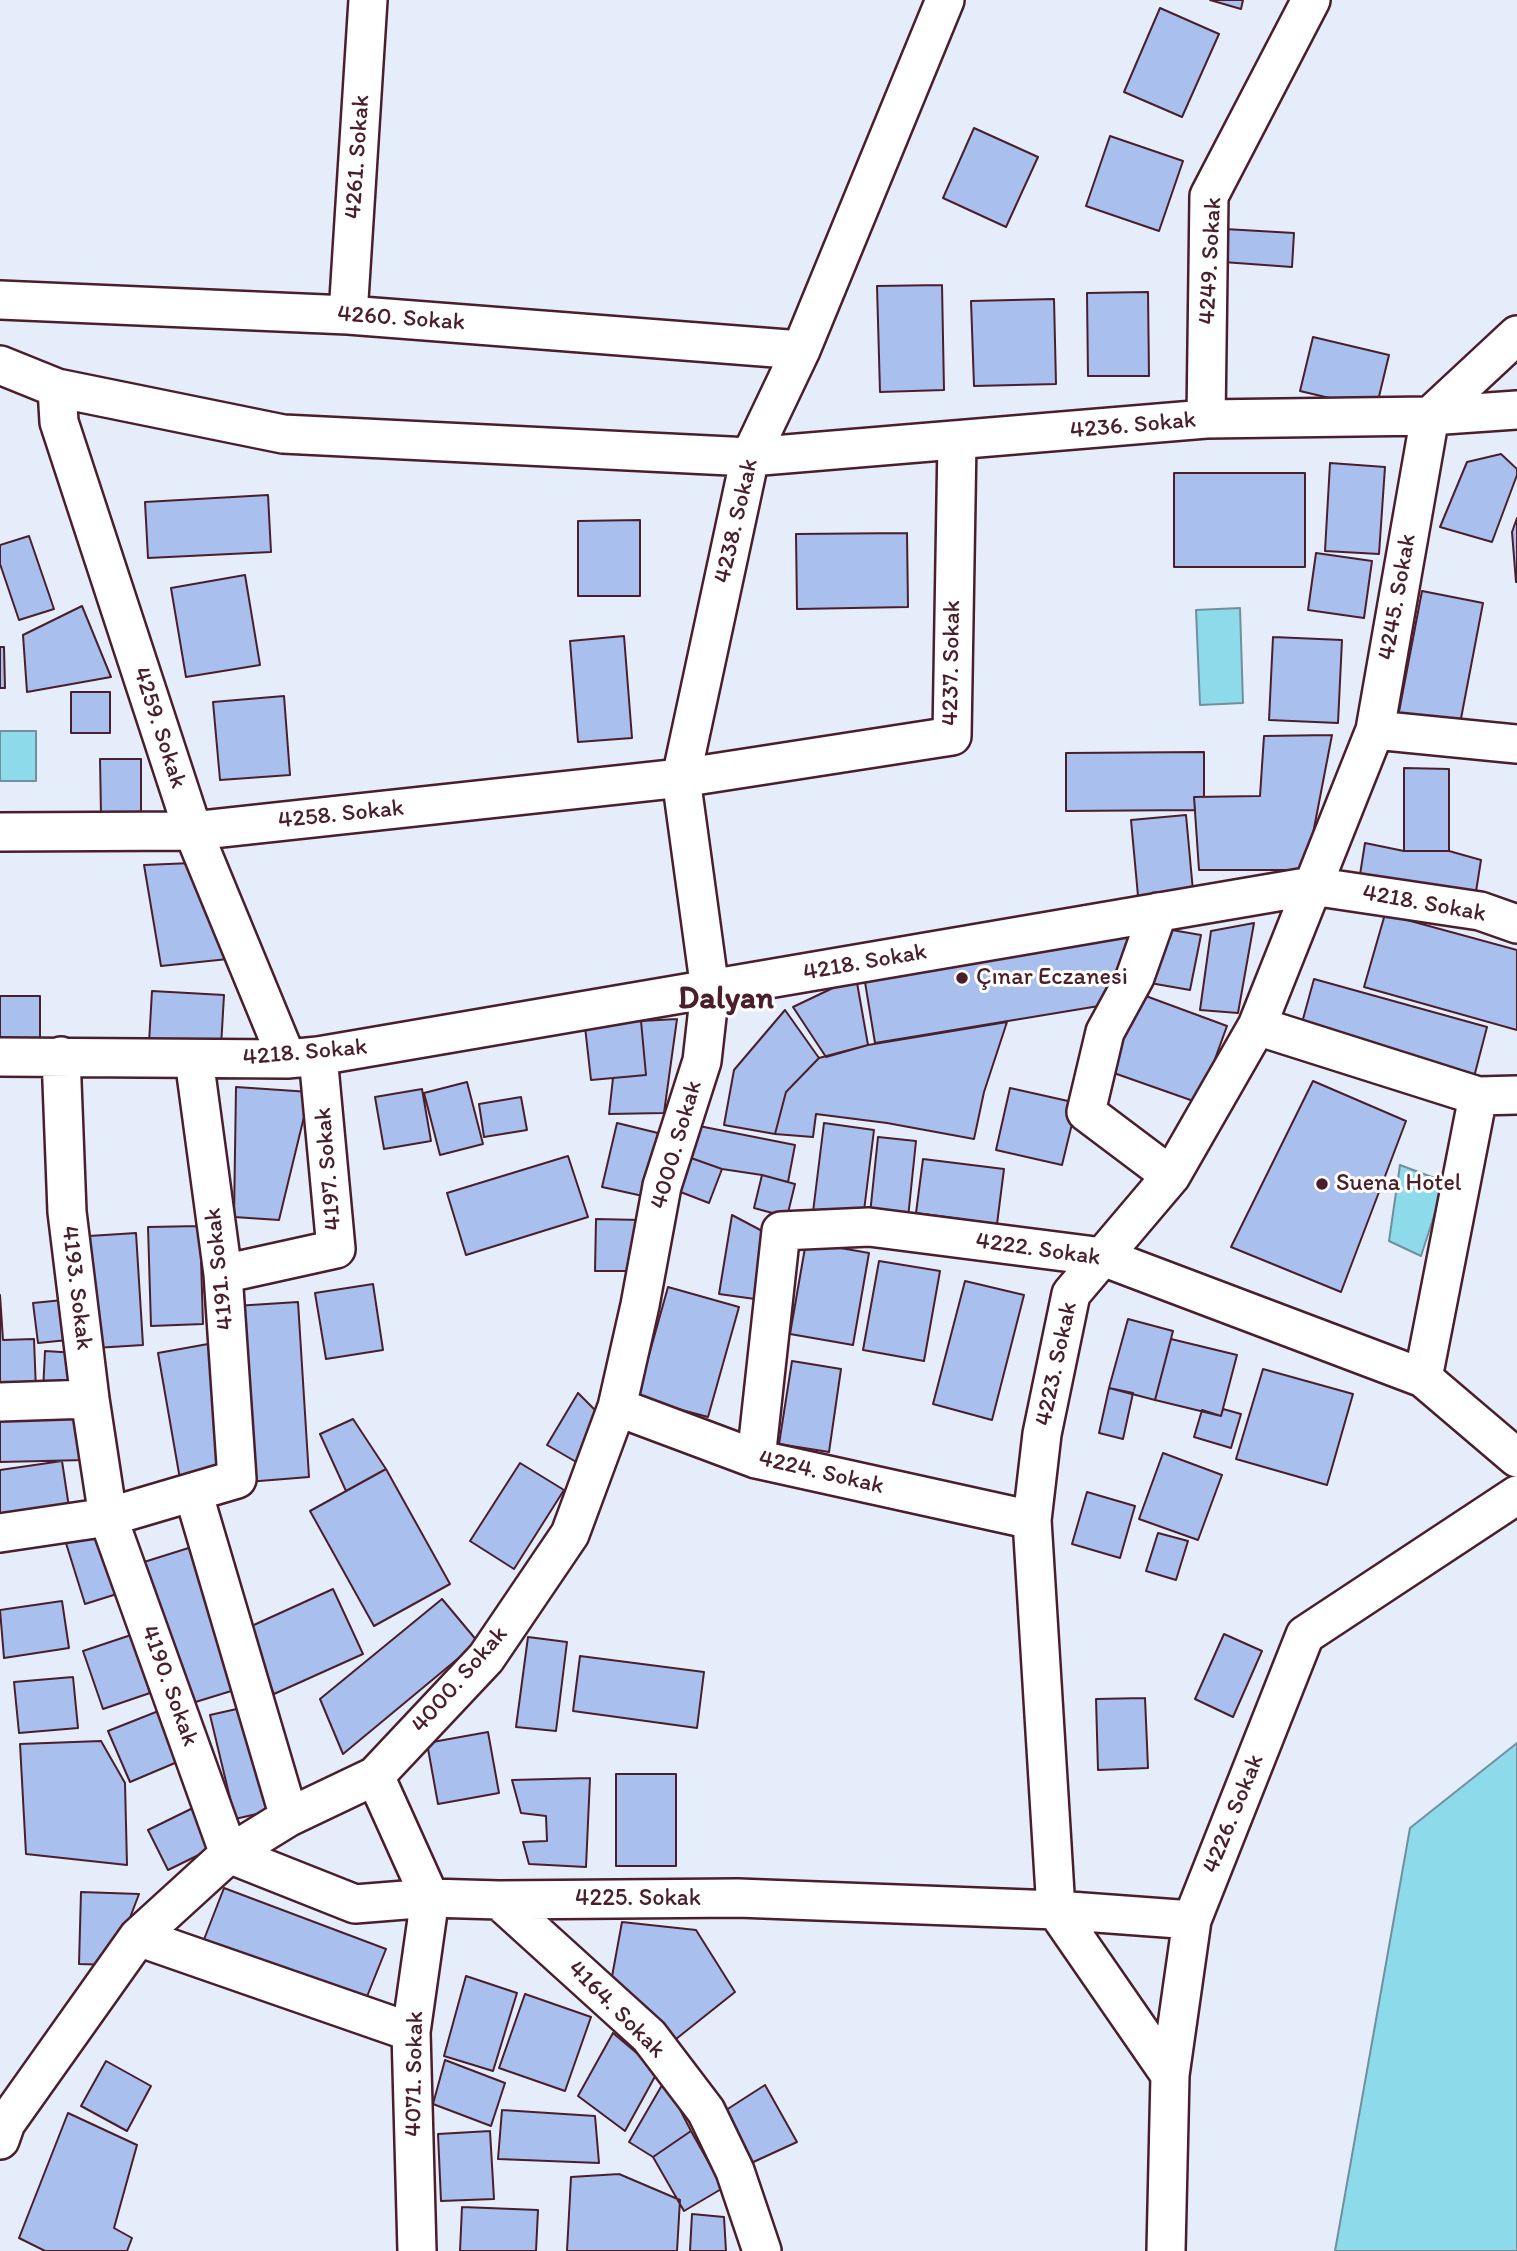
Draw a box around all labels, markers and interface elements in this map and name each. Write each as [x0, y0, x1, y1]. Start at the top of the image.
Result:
street label: 4261. Sokak [339, 94, 377, 220]
street label: 4249. Sokak [1193, 197, 1229, 325]
street label: 4260. Sokak [336, 300, 466, 338]
street label: 4236. Sokak [1069, 406, 1197, 446]
street label: 4238. Sokak [709, 456, 765, 586]
street label: 4245. Sokak [1373, 532, 1423, 662]
street label: 4237. Sokak [937, 600, 967, 726]
street label: 4259. Sokak [126, 664, 192, 792]
street label: 4258. Sokak [277, 794, 405, 836]
street label: 4218. Sokak [1360, 879, 1488, 929]
street label: 4218. Sokak [801, 938, 929, 988]
place label: Çınar Eczanesi [976, 964, 1128, 992]
marker: Çınar Eczanesi [954, 970, 970, 986]
district label: Dalyan [678, 981, 774, 1019]
street label: 4218. Sokak [242, 1033, 368, 1073]
street label: 4000. Sokak [645, 1077, 709, 1213]
street label: 4197. Sokak [309, 1106, 349, 1232]
place label: Suena Hotel [1336, 1170, 1462, 1198]
marker: Suena Hotel [1314, 1176, 1330, 1192]
street label: 4191. Sokak [199, 1206, 241, 1332]
street label: 4193. Sokak [54, 1224, 98, 1352]
street label: 4222. Sokak [974, 1227, 1102, 1273]
street label: 4223. Sokak [1030, 1299, 1084, 1429]
street label: 4224. Sokak [756, 1445, 886, 1501]
street label: 4000. Sokak [406, 1621, 514, 1739]
street label: 4190. Sokak [134, 1622, 204, 1750]
street label: 4226. Sokak [1197, 1750, 1271, 1878]
street label: 4225. Sokak [575, 1885, 701, 1913]
street label: 4164. Sokak [561, 1955, 671, 2065]
street label: 4071. Sokak [400, 2011, 430, 2137]

